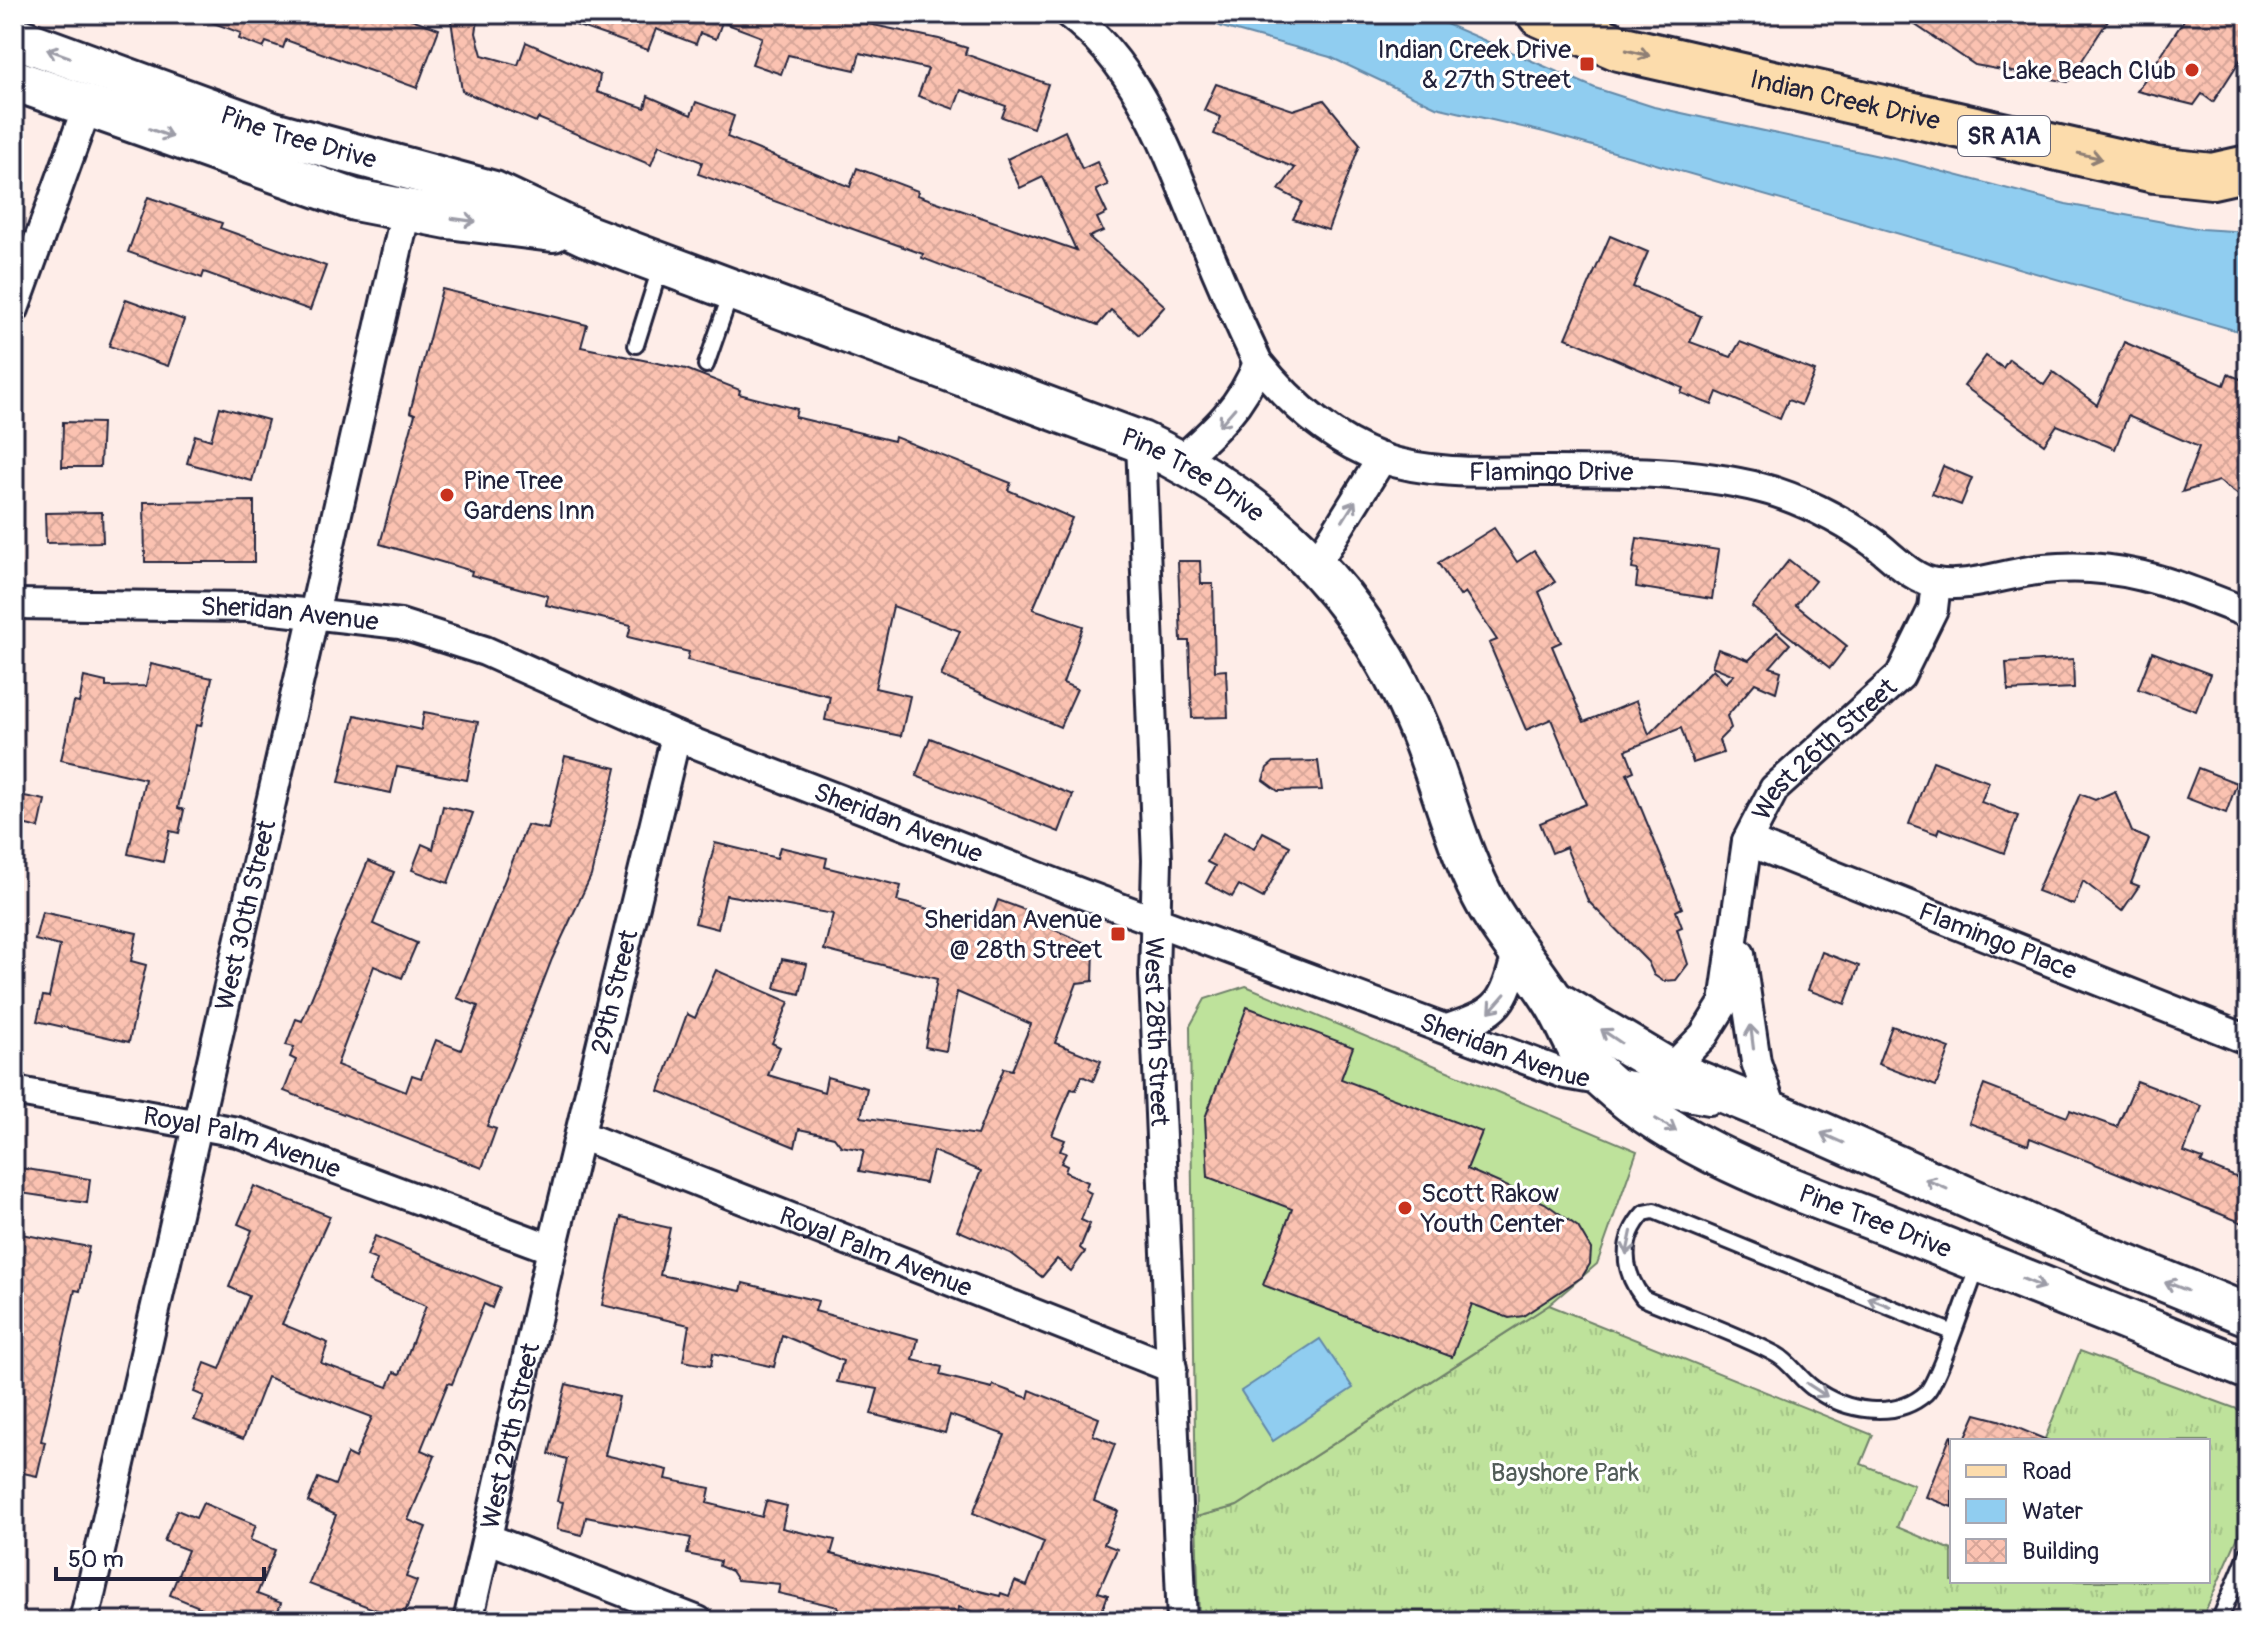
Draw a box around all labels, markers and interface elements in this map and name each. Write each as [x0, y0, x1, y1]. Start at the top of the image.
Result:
place label: Indian Creek Drive & 27th Street [1377, 34, 1572, 96]
one-way arrow [46, 45, 70, 59]
one-way arrow [1625, 46, 1651, 61]
marker: Indian Creek Drive & 27th Street [1578, 55, 1596, 73]
place label: Lake Beach Club [2001, 55, 2176, 87]
marker: Lake Beach Club [2183, 61, 2201, 79]
street label: Indian Creek Drive [1747, 63, 1943, 138]
street label: Pine Tree Drive [216, 99, 380, 176]
road number: SR A1A [1958, 116, 2050, 156]
one-way arrow [148, 127, 172, 141]
one-way arrow [2077, 149, 2103, 164]
one-way arrow [450, 213, 476, 228]
one-way arrow [1218, 407, 1236, 427]
street label: Pine Tree Drive [1117, 421, 1271, 530]
street label: Flamingo Drive [1469, 456, 1634, 489]
place label: Pine Tree Gardens Inn [463, 465, 595, 527]
marker: Pine Tree Gardens Inn [438, 486, 456, 504]
one-way arrow [1341, 500, 1357, 523]
street label: Sheridan Avenue [200, 591, 380, 638]
street label: West 26th Street [1746, 671, 1904, 826]
street label: Sheridan Avenue [809, 776, 987, 871]
street label: West 30th Street [209, 817, 283, 1014]
street label: Flamingo Place [1914, 896, 2081, 987]
place label: Sheridan Avenue @ 28th Street [924, 904, 1103, 966]
marker: Sheridan Avenue @ 28th Street [1109, 925, 1127, 943]
street label: 29th Street [585, 926, 646, 1057]
street label: West 28th Street [1137, 937, 1176, 1127]
one-way arrow [1488, 993, 1506, 1013]
street label: Sheridan Avenue [1415, 1006, 1592, 1095]
one-way arrow [1745, 1024, 1760, 1051]
one-way arrow [1601, 1028, 1623, 1044]
street label: Royal Palm Avenue [141, 1100, 345, 1186]
one-way arrow [1654, 1117, 1677, 1133]
one-way arrow [1820, 1129, 1845, 1144]
one-way arrow [1925, 1176, 1949, 1191]
place label: Scott Rakow Youth Center [1420, 1178, 1565, 1240]
street label: Pine Tree Drive [1794, 1178, 1956, 1266]
marker: Scott Rakow Youth Center [1396, 1199, 1414, 1217]
street label: Royal Palm Avenue [775, 1200, 977, 1305]
one-way arrow [1621, 1229, 1636, 1255]
one-way arrow [2020, 1277, 2045, 1291]
one-way arrow [2164, 1277, 2189, 1292]
one-way arrow [1867, 1294, 1892, 1309]
street label: West 29th Street [474, 1339, 547, 1532]
one-way arrow [1806, 1381, 1828, 1398]
legend [1950, 1439, 2210, 1583]
park label: Bayshore Park [1491, 1457, 1639, 1489]
text: Road [2022, 1457, 2072, 1486]
text: Water [2022, 1497, 2083, 1526]
scale bar [56, 1531, 264, 1581]
text: Building [2022, 1537, 2099, 1566]
text: 50 m [68, 1545, 124, 1574]

